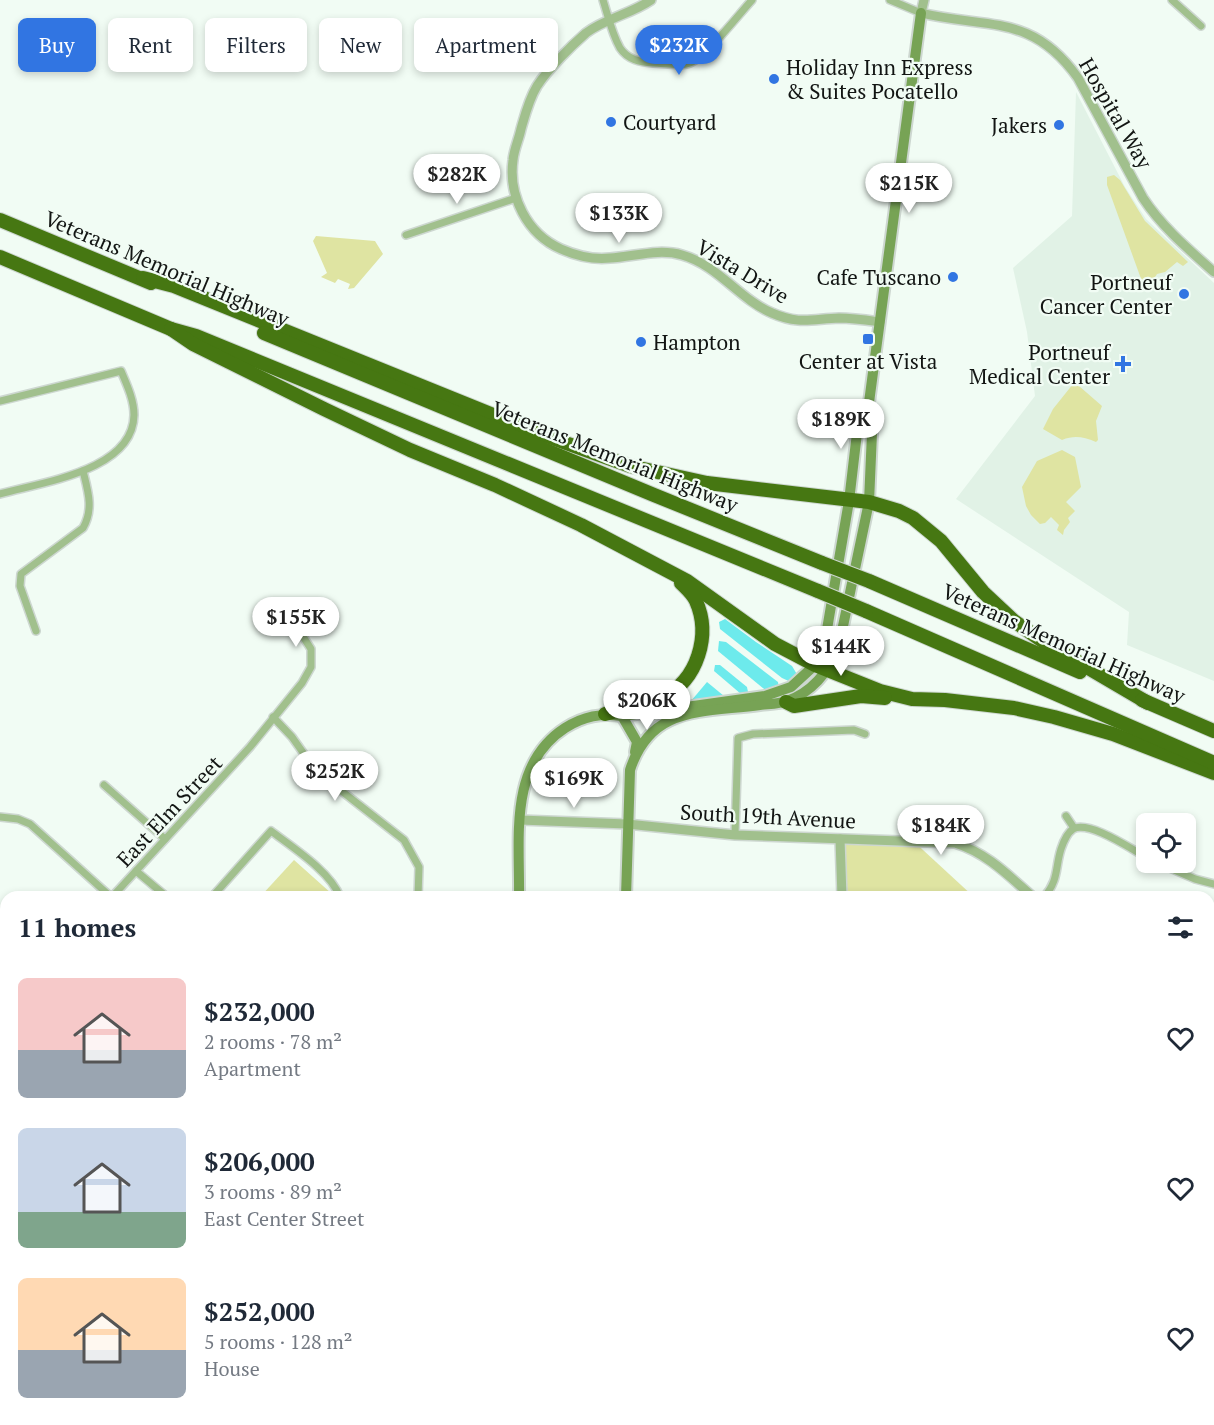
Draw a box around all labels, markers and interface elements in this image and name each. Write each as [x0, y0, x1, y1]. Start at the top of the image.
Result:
chip: Buy [18, 18, 96, 72]
chip: Rent [108, 18, 193, 72]
chip: Filters [205, 18, 307, 72]
chip: New [319, 18, 402, 72]
chip: Apartment [414, 18, 558, 72]
pin: $232K [637, 25, 721, 76]
text: $232K [649, 31, 709, 58]
place label: Holiday Inn Express & Suites Pocatello [786, 53, 973, 105]
street label: Hospital Way [1073, 53, 1159, 174]
marker: Holiday Inn Express & Suites Pocatello [767, 72, 781, 86]
place label: Courtyard [623, 108, 717, 136]
place label: Jakers [991, 111, 1047, 139]
marker: Courtyard [604, 115, 618, 129]
marker: Jakers [1052, 118, 1066, 132]
pin: $282K [415, 154, 499, 205]
text: $282K [427, 160, 487, 187]
pin: $215K [867, 163, 951, 214]
text: $215K [879, 169, 939, 196]
pin: $133K [577, 193, 661, 244]
text: $133K [589, 199, 649, 226]
street label: Veterans Memorial Highway [40, 204, 294, 332]
street label: Vista Drive [691, 232, 795, 310]
place label: Cafe Tuscano [816, 263, 941, 291]
place label: Portneuf Cancer Center [1040, 268, 1174, 320]
marker: Cafe Tuscano [946, 270, 960, 284]
marker: Portneuf Cancer Center [1177, 287, 1191, 301]
place label: Hampton [653, 328, 741, 356]
marker: Center at Vista [861, 332, 875, 346]
marker: Hampton [634, 335, 648, 349]
place label: Portneuf Medical Center [969, 338, 1112, 390]
place label: Center at Vista [799, 347, 938, 375]
marker: Portneuf Medical Center [1114, 355, 1132, 373]
street label: Veterans Memorial Highway [488, 394, 743, 518]
pin: $189K [799, 399, 883, 450]
text: $189K [811, 405, 871, 432]
street label: Veterans Memorial Highway [938, 577, 1190, 709]
pin: $155K [254, 597, 338, 648]
text: $155K [266, 603, 326, 630]
pin: $144K [799, 626, 883, 677]
text: $144K [811, 632, 871, 659]
pin: $206K [605, 680, 689, 731]
text: $206K [617, 686, 677, 713]
street label: East Elm Street [110, 749, 228, 873]
pin: $252K [293, 751, 377, 802]
text: $252K [305, 757, 365, 784]
pin: $169K [532, 758, 616, 809]
text: $169K [544, 764, 604, 791]
street label: South 19th Avenue [679, 797, 857, 835]
pin: $184K [899, 805, 983, 856]
text: $184K [911, 811, 971, 838]
map controls [1136, 813, 1196, 873]
button: locate [1136, 813, 1196, 873]
text: 11 homes [18, 910, 136, 944]
icon: filters [1164, 911, 1197, 944]
text: $232,000 [204, 994, 315, 1028]
icon: home [66, 1002, 138, 1074]
icon: heart [1164, 1022, 1197, 1055]
text: 2 rooms · 78 m² [204, 1028, 342, 1055]
text: Apartment [204, 1055, 301, 1082]
text: $206,000 [204, 1144, 315, 1178]
icon: home [66, 1152, 138, 1224]
icon: heart [1164, 1172, 1197, 1205]
text: 3 rooms · 89 m² [204, 1178, 342, 1205]
text: East Center Street [204, 1205, 364, 1232]
text: $252,000 [204, 1294, 315, 1328]
icon: home [66, 1302, 138, 1374]
icon: heart [1164, 1322, 1197, 1355]
text: 5 rooms · 128 m² [204, 1328, 352, 1355]
text: House [204, 1355, 260, 1382]

